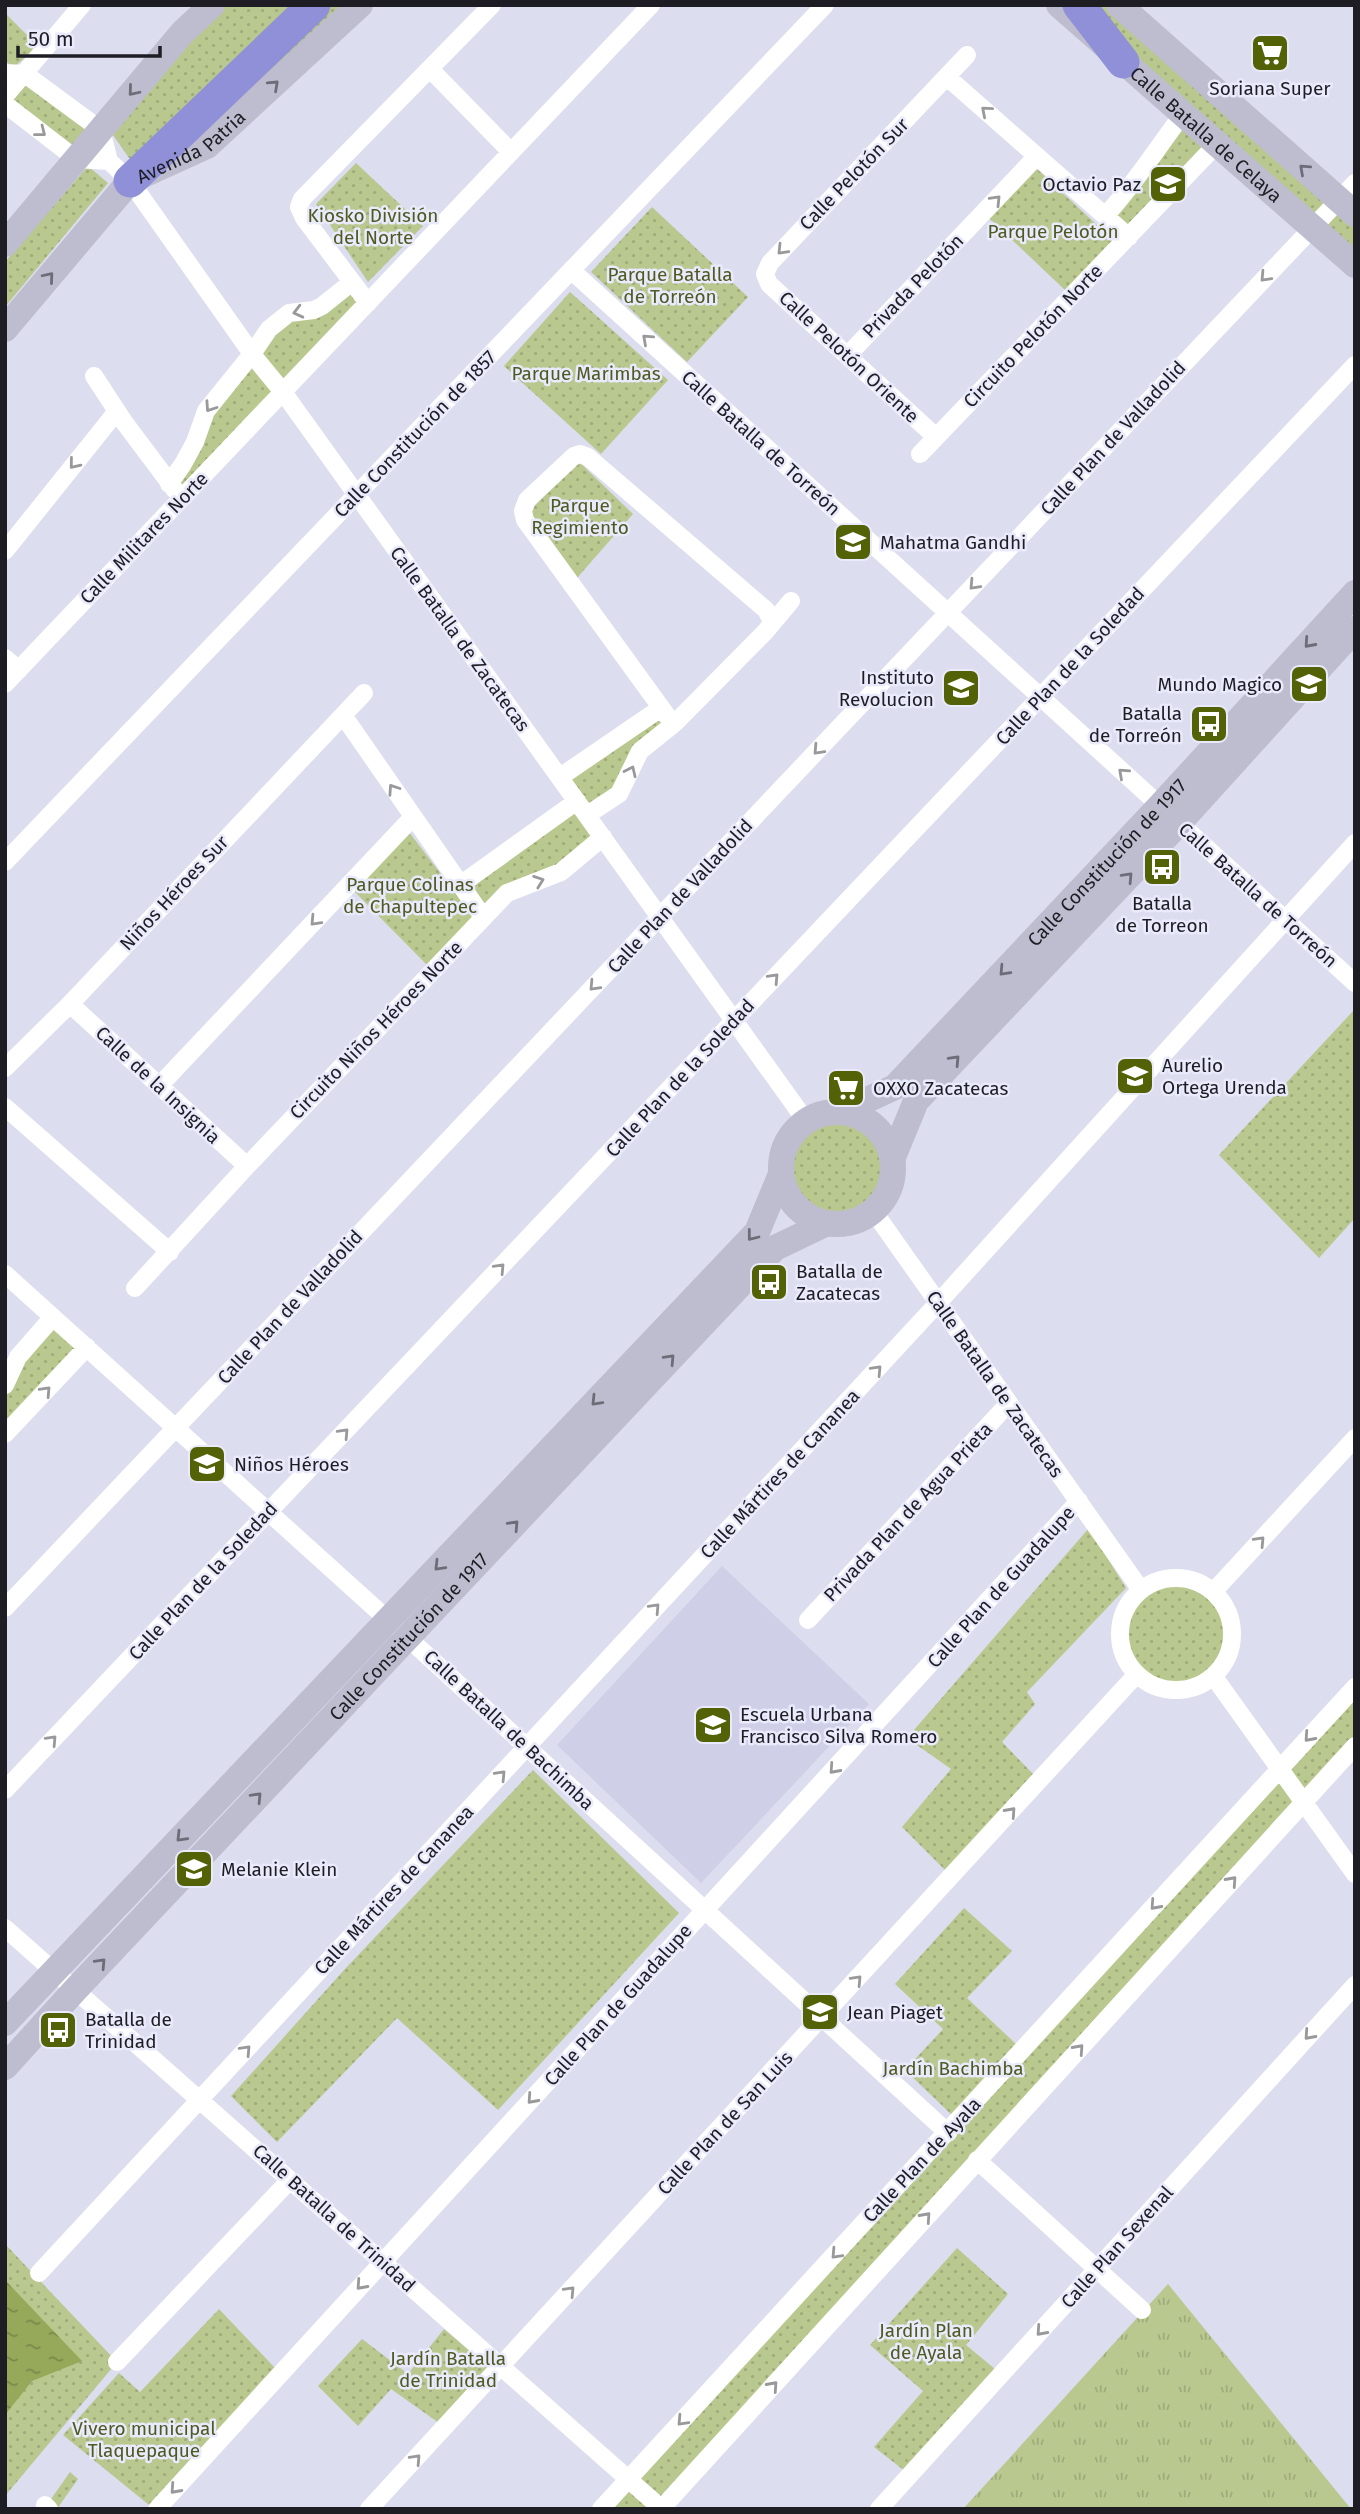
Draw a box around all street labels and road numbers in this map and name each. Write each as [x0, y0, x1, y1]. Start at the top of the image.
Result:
street label: Calle Batalla de Celaya [1126, 61, 1287, 207]
street label: Avenida Patria [133, 105, 250, 188]
street label: Calle Pelotón Sur [795, 113, 914, 235]
street label: Privada Pelotón [858, 229, 968, 343]
street label: Circuito Pelotón Norte [959, 260, 1107, 412]
street label: Calle Pelotón Oriente [774, 286, 924, 428]
street label: Calle Constitución de 1857 [329, 346, 501, 522]
street label: Calle Plan de Valladolid [1035, 356, 1191, 520]
street label: Calle Batalla de Torreón [677, 366, 845, 520]
street label: Calle Militares Norte [75, 467, 213, 609]
street label: Calle Batalla de Zacatecas [385, 542, 535, 736]
street label: Calle Plan de la Soledad [991, 582, 1149, 750]
street label: Calle Constitución de 1917 [1022, 774, 1191, 951]
street label: Calle Plan de Valladolid [602, 814, 758, 978]
street label: Calle Batalla de Torreón [1174, 818, 1342, 972]
street label: Niños Héroes Sur [115, 830, 234, 955]
street label: Circuito Niños Héroes Norte [285, 936, 467, 1124]
street label: Calle Plan de la Soledad [601, 994, 759, 1162]
street label: Calle de la Insignia [91, 1021, 225, 1149]
street label: Calle Plan de Valladolid [212, 1225, 368, 1389]
street label: Calle Batalla de Zacatecas [922, 1286, 1068, 1482]
street label: Calle Mártires de Cananea [695, 1384, 865, 1564]
street label: Privada Plan de Agua Prieta [819, 1418, 997, 1606]
street label: Calle Plan de la Soledad [124, 1497, 282, 1665]
street label: Calle Plan de Guadalupe [922, 1501, 1080, 1673]
street label: Calle Constitución de 1917 [324, 1548, 493, 1725]
street label: Calle Batalla de Bachimba [419, 1645, 599, 1815]
street label: Calle Mártires de Cananea [309, 1800, 479, 1980]
street label: Calle Plan de Guadalupe [539, 1919, 697, 2091]
street label: Calle Plan de San Luis [653, 2046, 798, 2200]
street label: Calle Plan de Ayala [858, 2093, 986, 2227]
street label: Calle Batalla de Trinidad [248, 2139, 420, 2297]
street label: Calle Plan Sexenal [1056, 2181, 1178, 2313]

